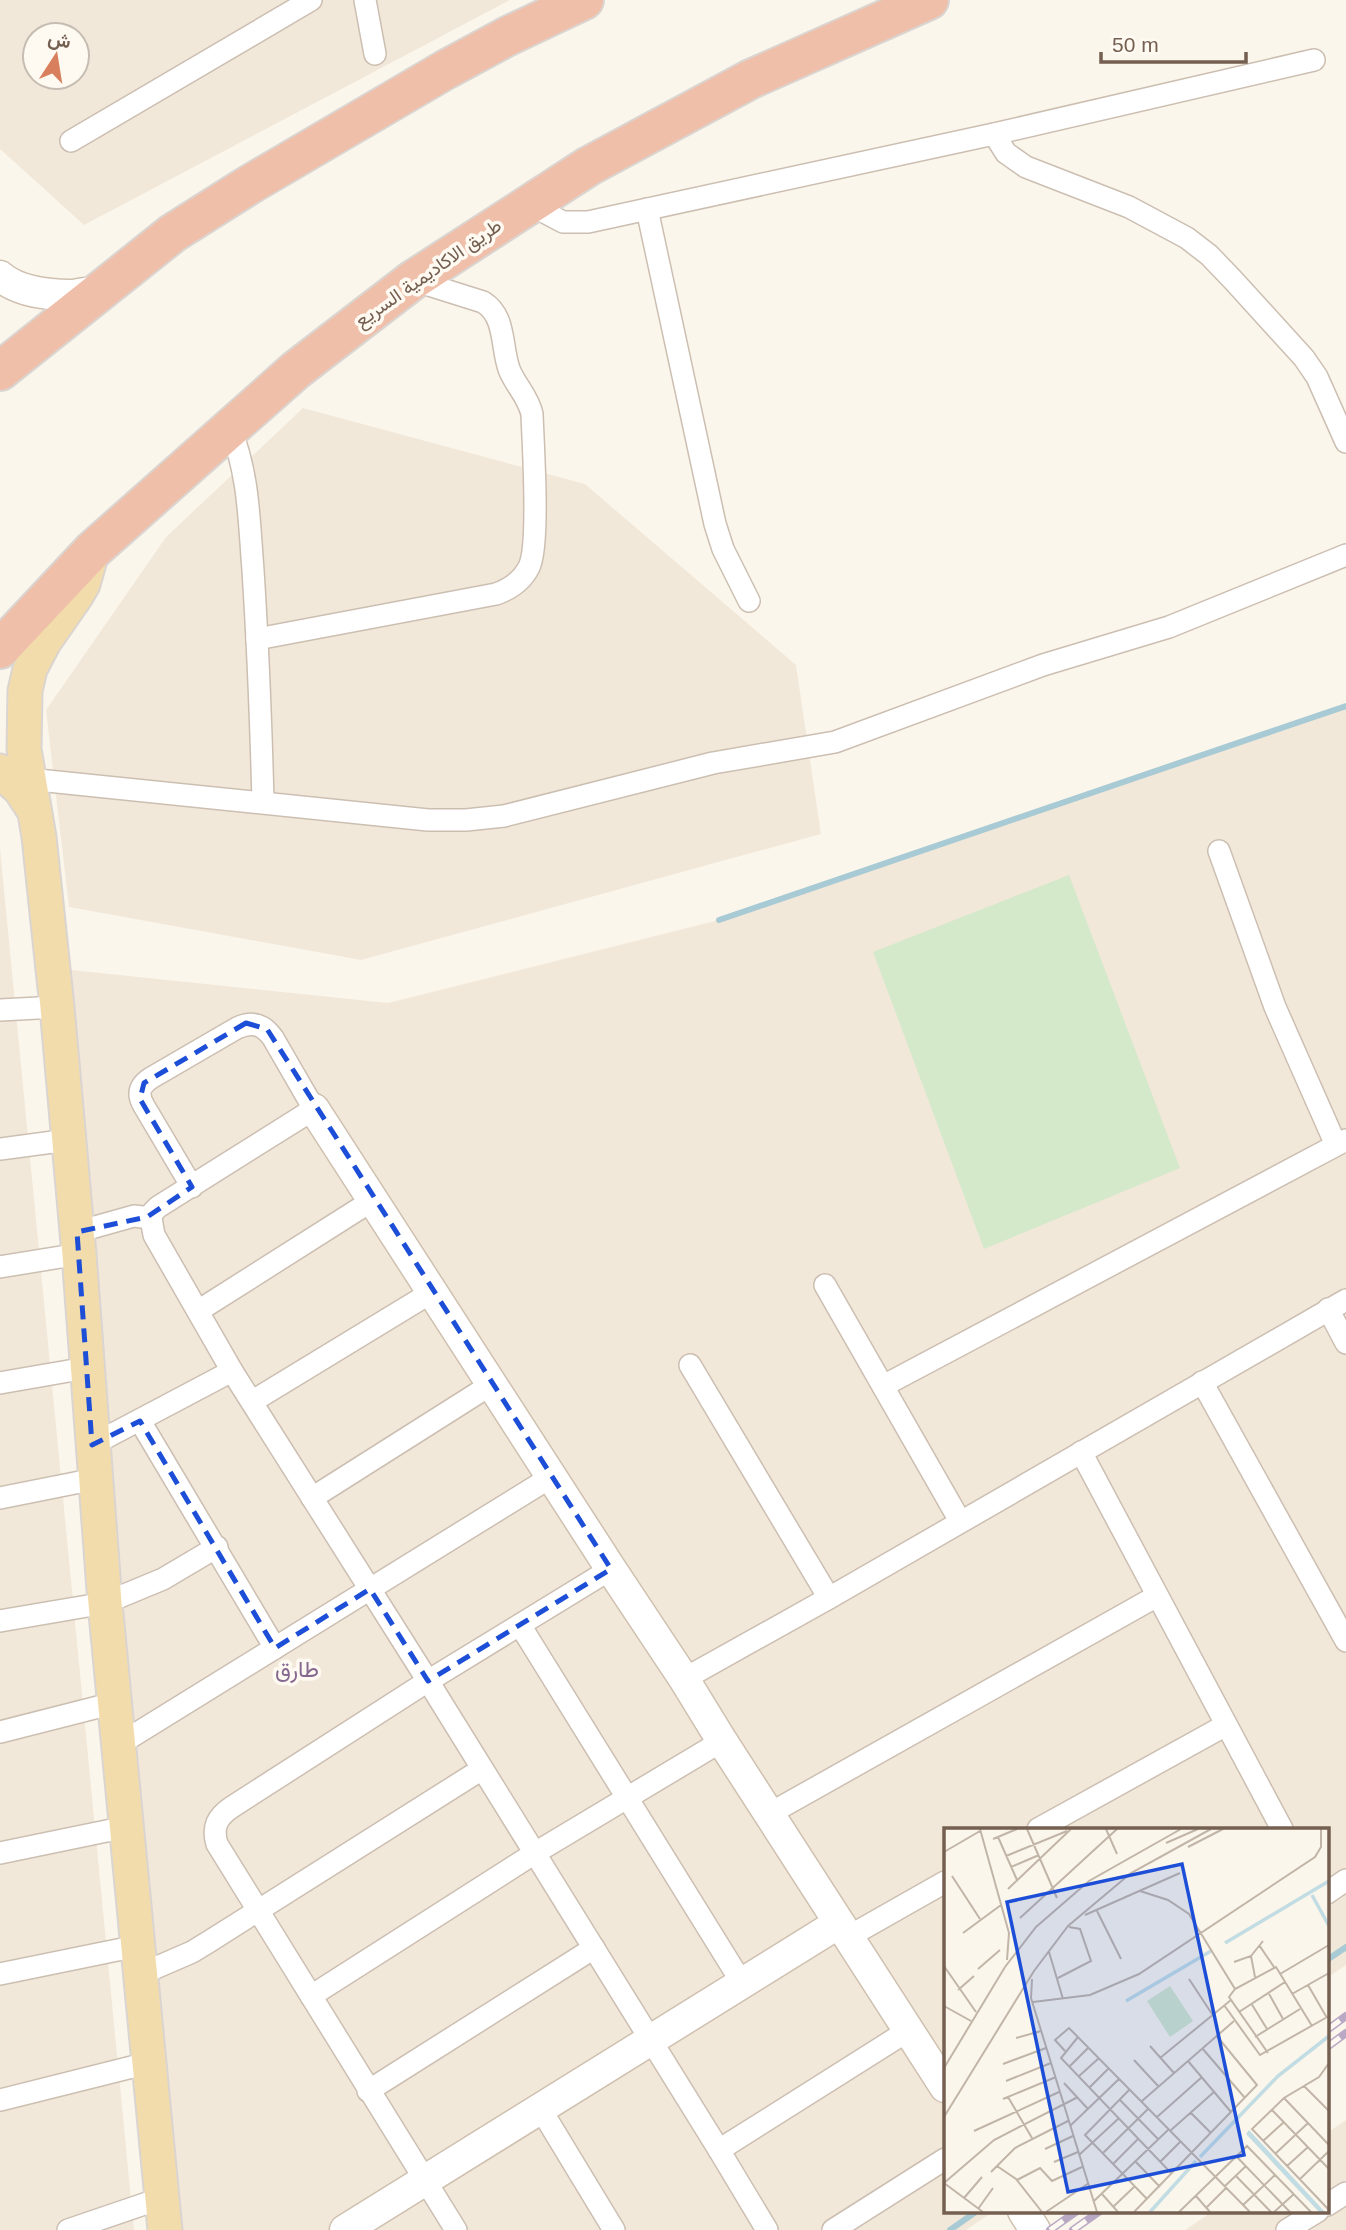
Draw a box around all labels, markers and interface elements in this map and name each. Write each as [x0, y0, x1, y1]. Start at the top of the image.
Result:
north arrow [21, 21, 91, 91]
scale bar [1101, 21, 1246, 65]
text: ش [46, 27, 73, 54]
text: 50 m [1112, 33, 1159, 56]
street label: طريق الاكاديمية السريع [351, 215, 507, 334]
district label: طارق [275, 1656, 319, 1684]
inset map [944, 1828, 1328, 2212]

